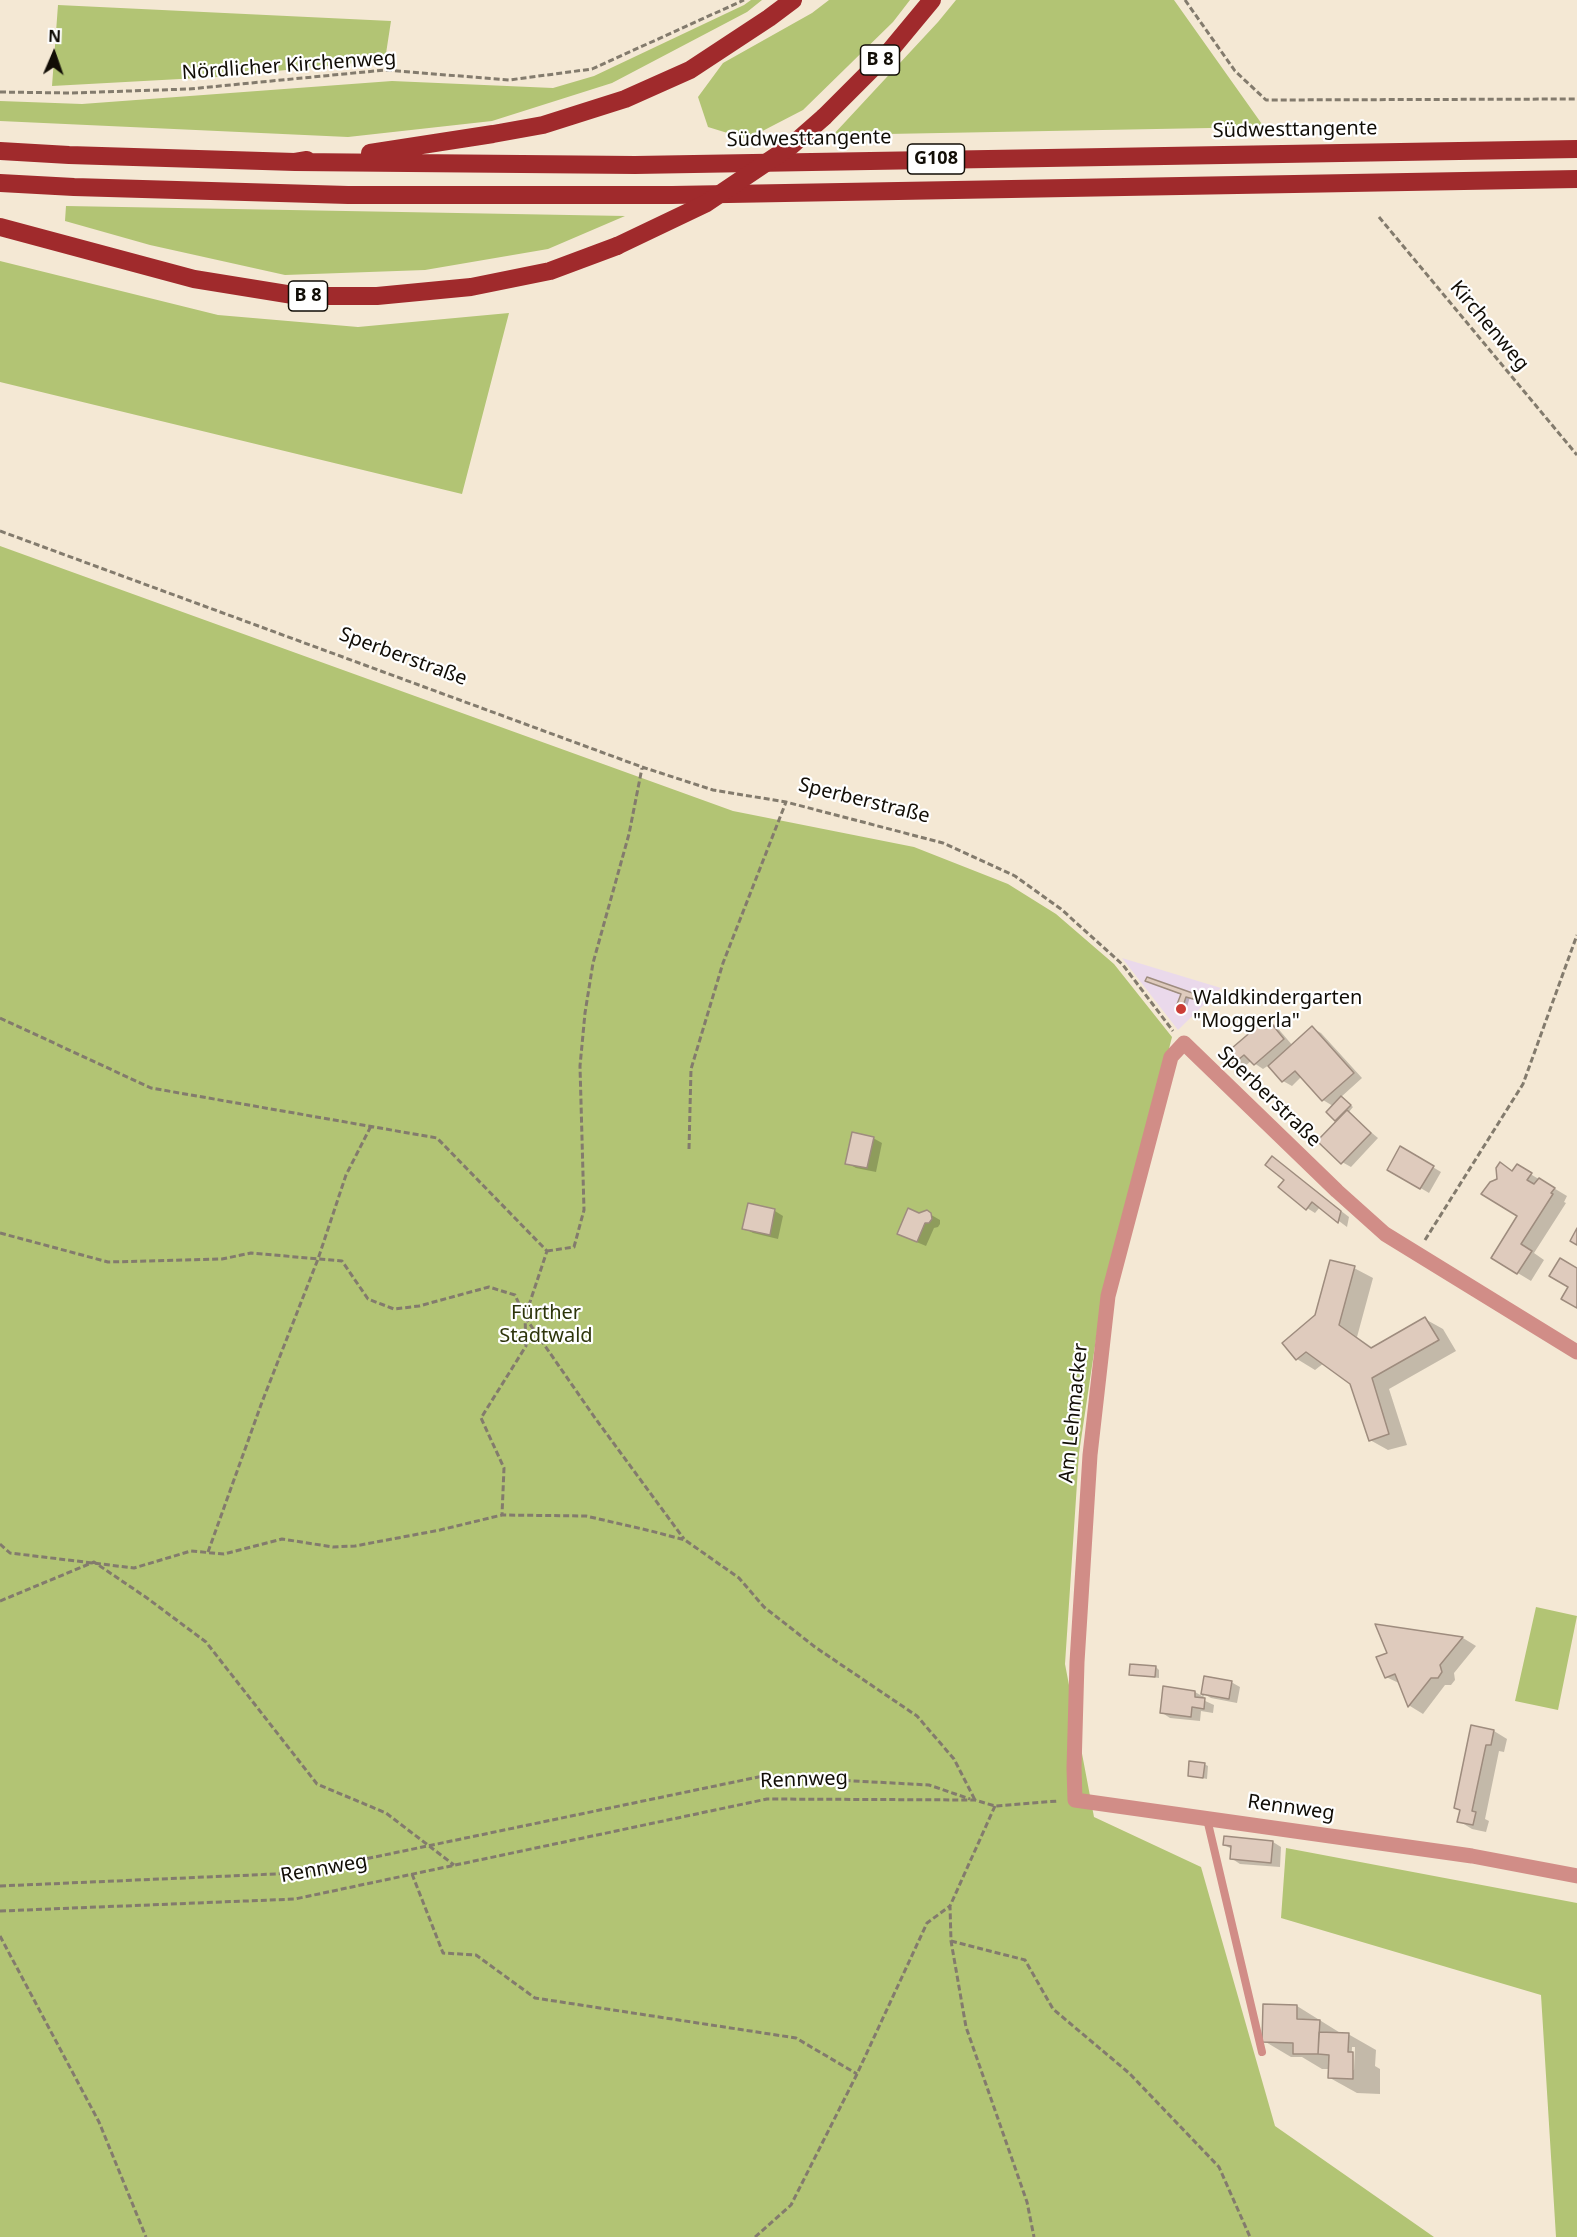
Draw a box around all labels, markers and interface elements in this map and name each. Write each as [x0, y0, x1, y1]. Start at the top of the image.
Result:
north arrow [24, 24, 84, 84]
text: N [48, 25, 62, 47]
road number: B 8 [860, 45, 900, 75]
street label: Nördlicher Kirchenweg [181, 47, 397, 85]
street label: Südwesttangente [1212, 117, 1378, 143]
street label: Südwesttangente [726, 126, 892, 152]
road number: G108 [908, 144, 964, 174]
street label: Kirchenweg [1444, 276, 1534, 376]
road number: B 8 [288, 281, 328, 311]
street label: Sperberstraße [336, 623, 470, 691]
street label: Sperberstraße [796, 773, 932, 829]
place label: Waldkindergarten "Moggerla" [1193, 986, 1362, 1033]
marker: Waldkindergarten "Moggerla" [1174, 1002, 1188, 1016]
street label: Sperberstraße [1212, 1042, 1326, 1152]
park label: Fürther Stadtwald [499, 1301, 593, 1348]
street label: Am Lehmacker [1055, 1342, 1093, 1484]
street label: Rennweg [760, 1766, 848, 1794]
street label: Rennweg [1246, 1790, 1336, 1826]
street label: Rennweg [279, 1850, 369, 1888]

